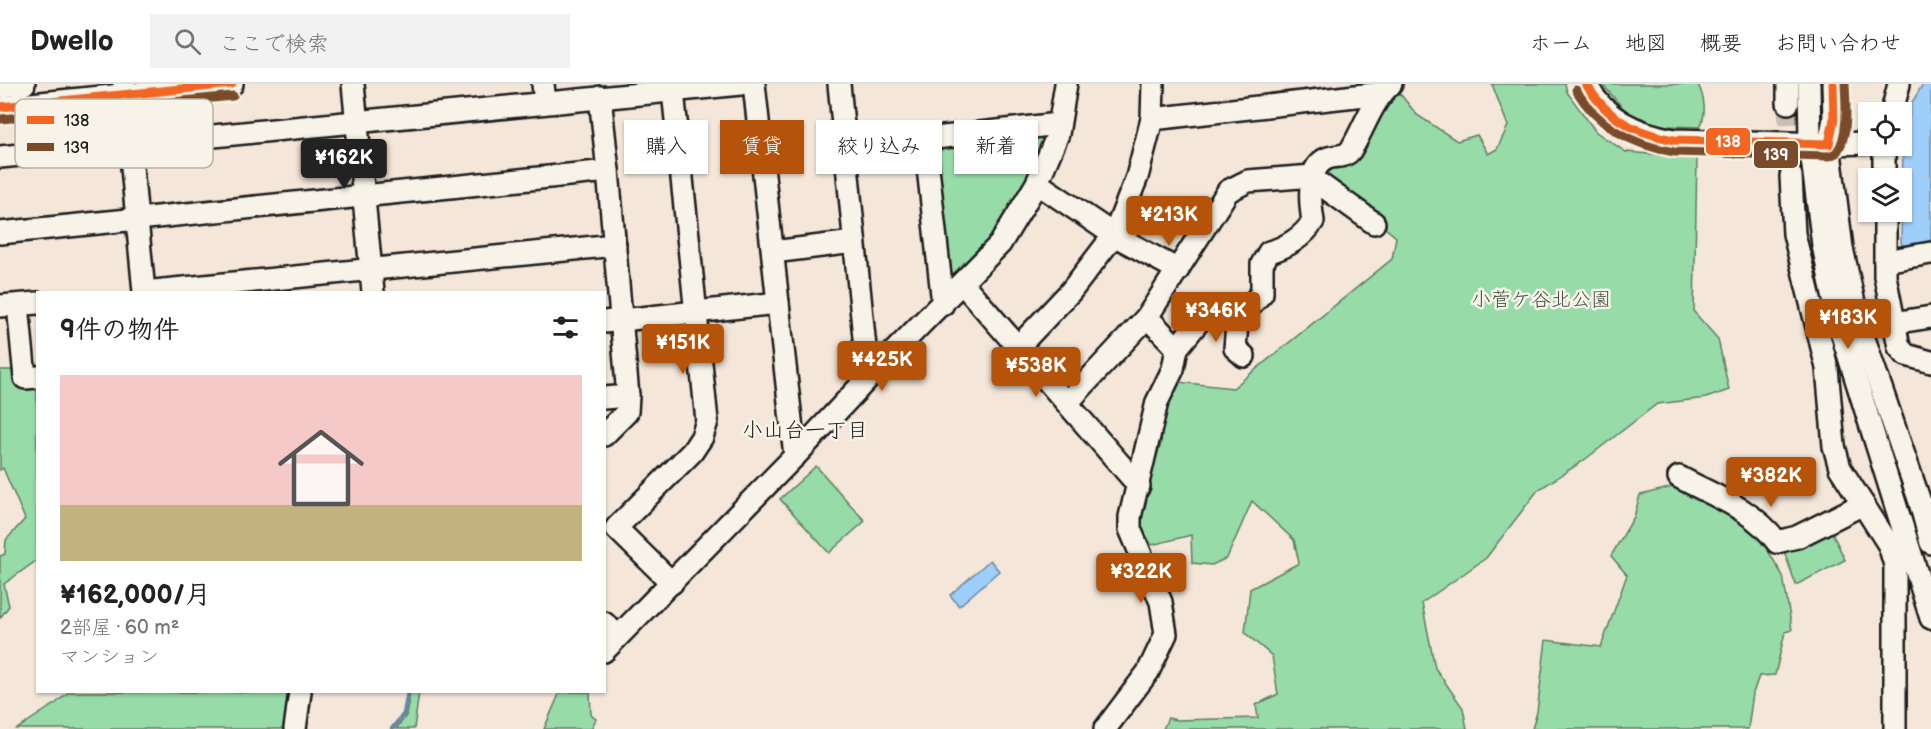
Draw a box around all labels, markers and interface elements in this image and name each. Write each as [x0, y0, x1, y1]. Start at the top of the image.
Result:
search box [150, 14, 570, 68]
text: Dwello [30, 25, 114, 58]
icon: search [171, 25, 204, 58]
text: ここで検索 [219, 31, 329, 58]
text: ホーム [1530, 31, 1592, 56]
text: 地図 [1625, 31, 1667, 56]
text: 概要 [1700, 31, 1742, 56]
text: お問い合わせ [1775, 31, 1901, 56]
legend [15, 99, 213, 168]
map controls [1858, 102, 1912, 222]
button: locate [1858, 102, 1912, 156]
text: 138 [64, 112, 89, 131]
chip: 購入 [624, 120, 708, 174]
chip: 賃貸 [720, 120, 804, 174]
chip: 絞り込み [816, 120, 942, 174]
chip: 新着 [954, 120, 1038, 174]
line badge: 138 [1705, 127, 1751, 156]
text: 138 [1715, 133, 1741, 152]
text: 139 [64, 139, 89, 158]
pin: ¥162K [302, 139, 386, 190]
line badge: 139 [1753, 140, 1799, 169]
text: ¥162K [315, 146, 373, 170]
text: 139 [1763, 146, 1789, 165]
button: layers [1858, 168, 1912, 222]
pin: ¥213K [1127, 196, 1211, 247]
text: ¥213K [1140, 203, 1198, 227]
park label: 小菅ケ谷北公園 [1471, 288, 1611, 312]
pin: ¥346K [1174, 292, 1258, 343]
text: ¥346K [1185, 299, 1247, 323]
pin: ¥183K [1806, 299, 1890, 350]
text: ¥183K [1819, 306, 1877, 330]
icon: filters [549, 311, 582, 344]
text: 9件の物件 [60, 315, 179, 346]
pin: ¥151K [641, 324, 725, 375]
text: ¥151K [656, 331, 710, 355]
pin: ¥425K [840, 341, 924, 392]
pin: ¥538K [994, 347, 1078, 398]
text: ¥425K [851, 348, 913, 372]
text: ¥538K [1005, 354, 1067, 378]
icon: home [267, 414, 375, 522]
district label: 小山台一丁目 [742, 418, 868, 443]
pin: ¥382K [1729, 457, 1813, 508]
text: ¥382K [1740, 464, 1802, 488]
pin: ¥322K [1099, 553, 1183, 604]
text: ¥322K [1110, 560, 1172, 584]
text: ¥162,000/月 [60, 580, 211, 611]
text: 2部屋 · 60 m² [60, 616, 179, 640]
text: マンション [60, 645, 159, 669]

